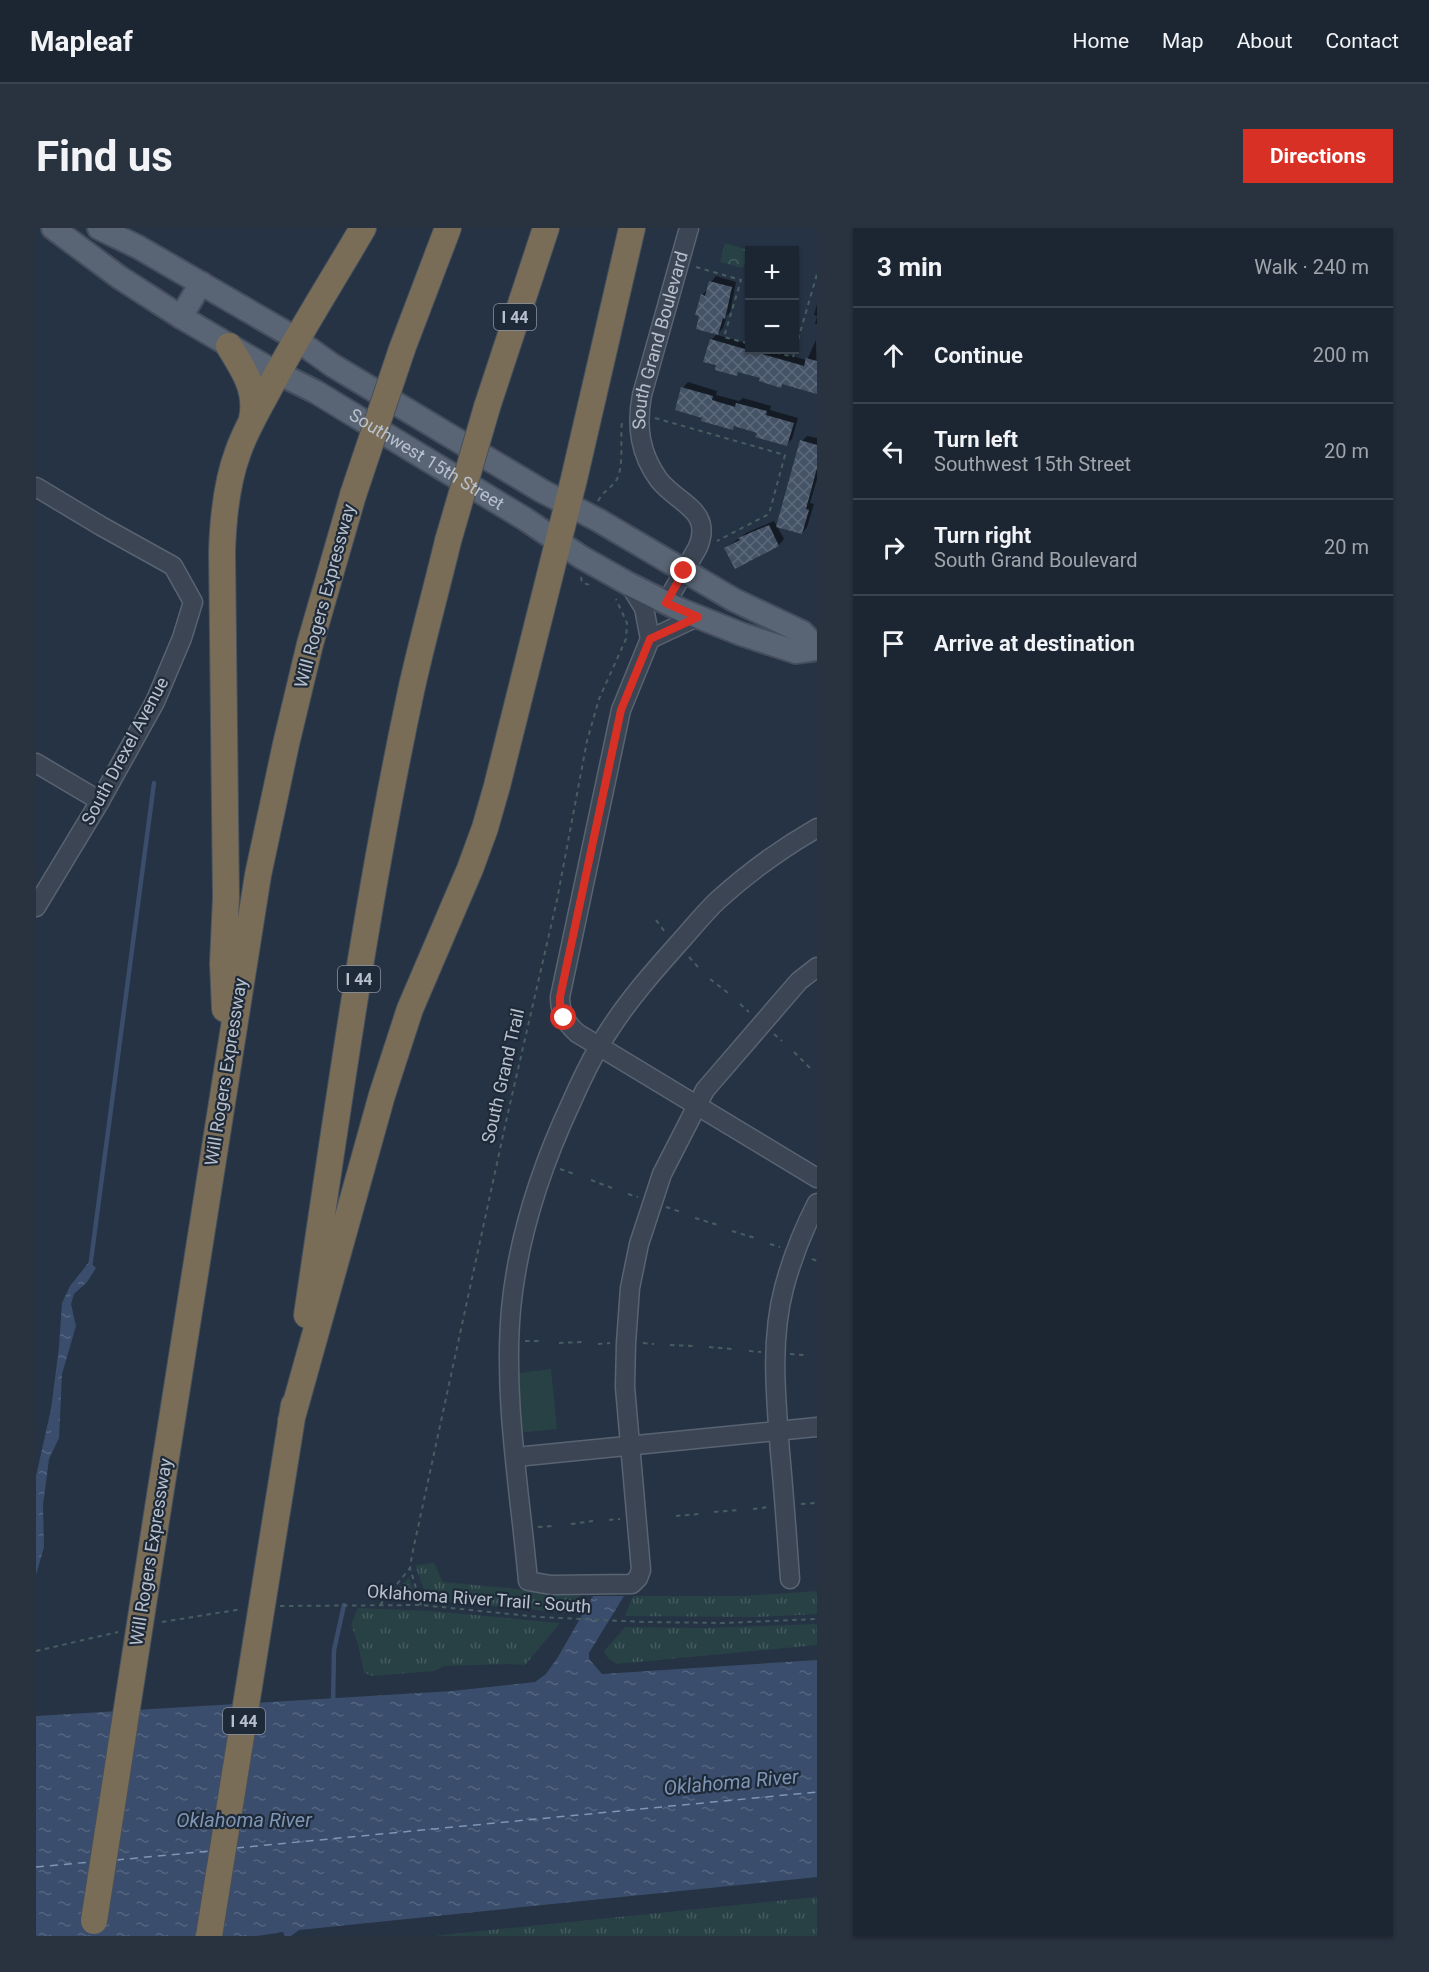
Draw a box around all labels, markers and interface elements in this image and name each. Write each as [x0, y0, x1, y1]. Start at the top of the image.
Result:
text: Mapleaf [30, 25, 133, 58]
text: Home [1073, 29, 1129, 53]
text: Map [1162, 29, 1204, 53]
text: About [1237, 29, 1293, 53]
text: Contact [1326, 29, 1399, 53]
button: Directions [1243, 129, 1393, 183]
text: Find us [36, 132, 173, 181]
map controls [745, 246, 799, 354]
button: + [745, 246, 799, 300]
street label: South Grand Boulevard [628, 249, 692, 430]
text: 3 min [877, 252, 942, 282]
text: Walk · 240 m [1254, 255, 1369, 279]
button: − [745, 300, 799, 354]
road number: I 44 [494, 304, 536, 330]
icon: ahead [877, 339, 910, 372]
text: Continue [934, 343, 1023, 368]
text: 200 m [1313, 343, 1369, 367]
street label: Southwest 15th Street [346, 404, 508, 514]
text: Turn left [934, 427, 1018, 452]
icon: left [877, 435, 910, 468]
text: 20 m [1324, 439, 1369, 463]
text: Southwest 15th Street [934, 452, 1131, 476]
street label: Will Rogers Expressway [290, 501, 359, 690]
text: Turn right [934, 523, 1031, 548]
icon: right [877, 531, 910, 564]
text: 20 m [1324, 535, 1369, 559]
text: South Grand Boulevard [934, 548, 1138, 572]
route end [670, 557, 696, 583]
icon: arrive [877, 627, 910, 660]
text: Arrive at destination [934, 631, 1135, 656]
street label: South Drexel Avenue [77, 673, 172, 828]
road number: I 44 [338, 966, 380, 992]
street label: Will Rogers Expressway [200, 976, 251, 1167]
route start [550, 1004, 576, 1030]
street label: South Grand Trail [477, 1007, 528, 1145]
street label: Will Rogers Expressway [125, 1456, 176, 1647]
street label: Oklahoma River Trail - South [366, 1580, 592, 1617]
road number: I 44 [223, 1708, 265, 1734]
water label: Oklahoma River [662, 1764, 801, 1800]
water label: Oklahoma River [176, 1808, 313, 1832]

